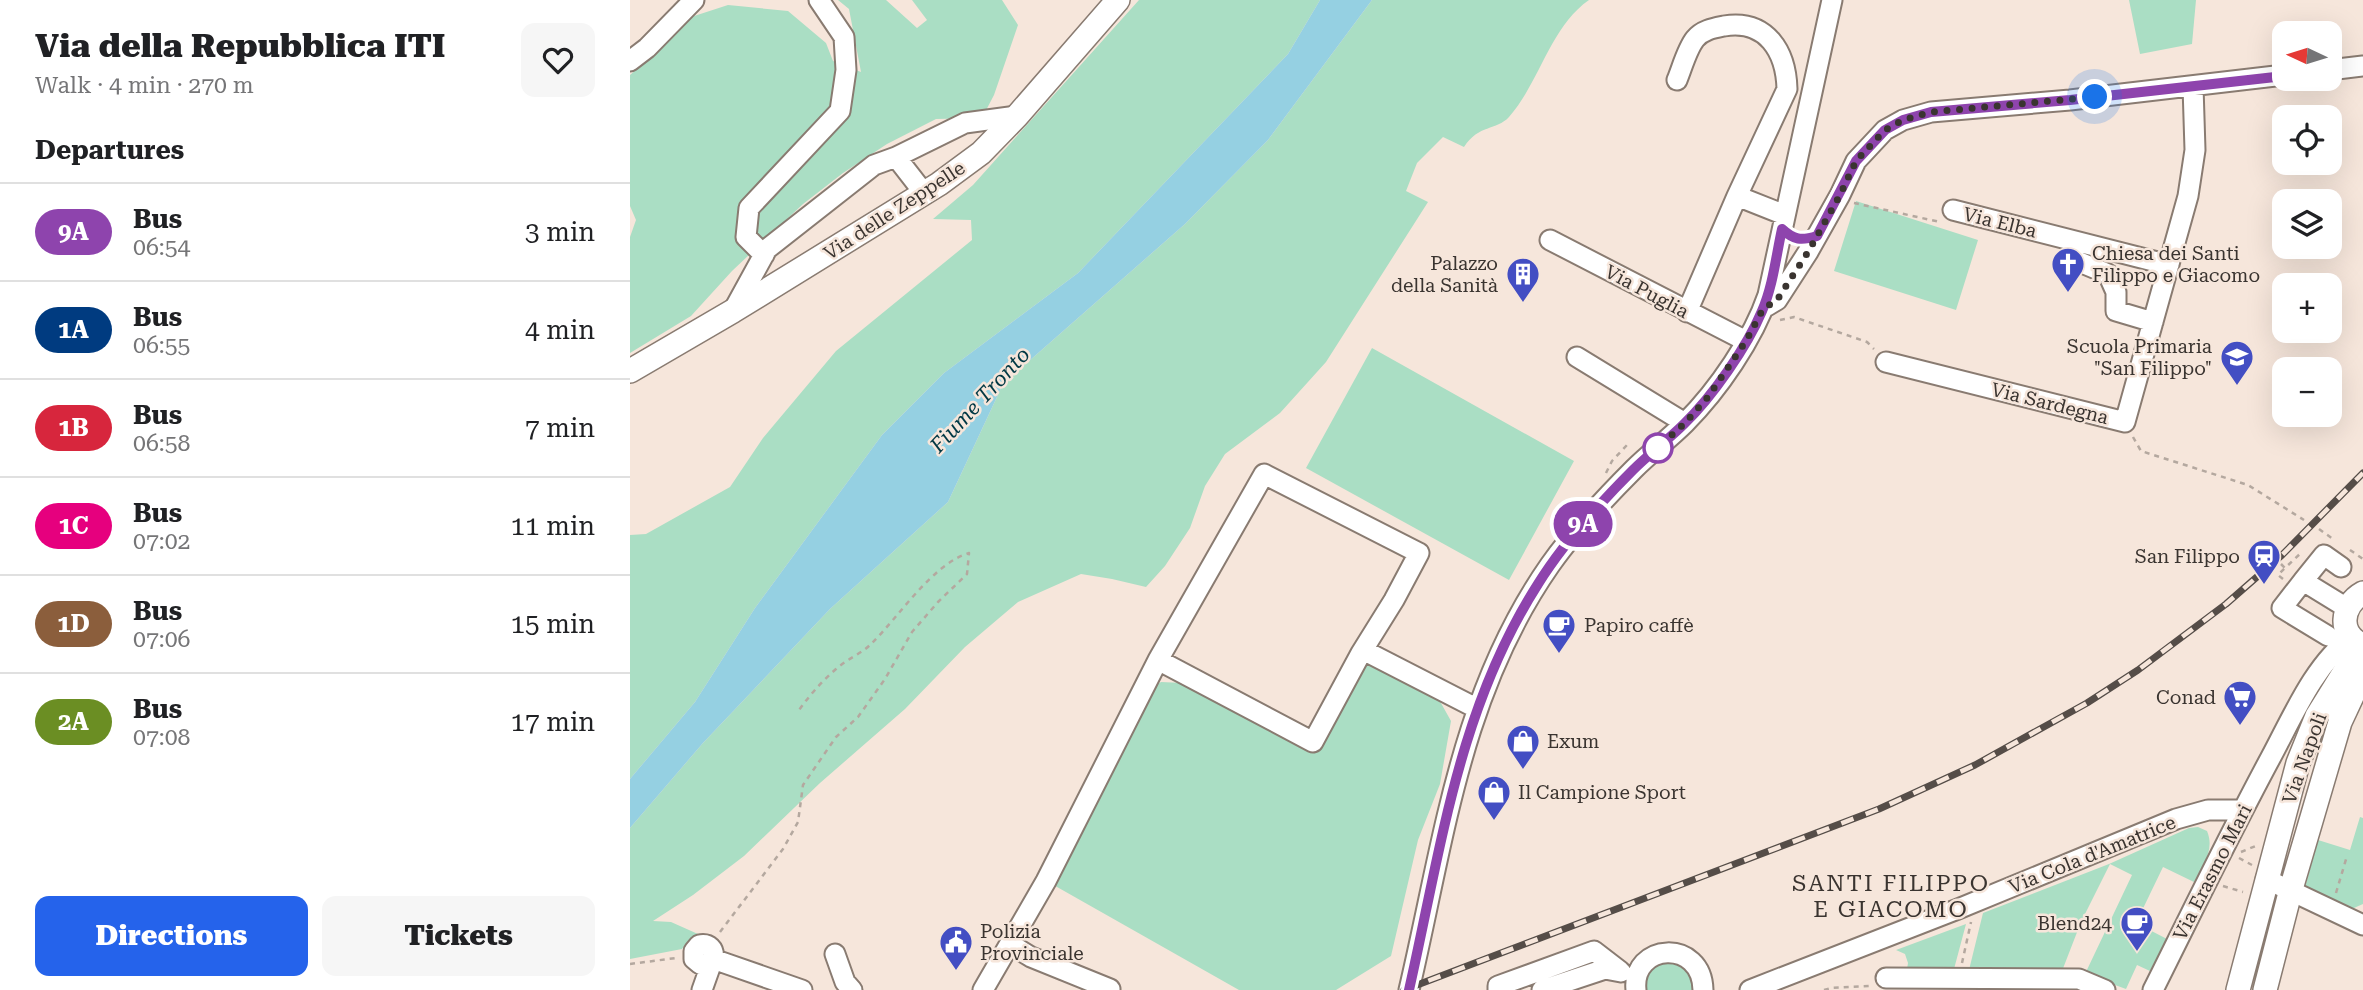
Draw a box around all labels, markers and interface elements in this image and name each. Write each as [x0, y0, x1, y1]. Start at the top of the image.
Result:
north arrow [2272, 21, 2342, 91]
map controls [2272, 21, 2342, 427]
button: heart [521, 23, 595, 97]
text: Via della Repubblica ITI [35, 26, 445, 65]
text: Walk · 4 min · 270 m [35, 72, 254, 99]
your location [2077, 79, 2112, 114]
button: locate [2272, 105, 2342, 175]
text: Departures [35, 135, 184, 165]
street label: Via delle Zeppelle [819, 156, 969, 265]
button: layers [2272, 189, 2342, 259]
street label: Via Elba [1961, 202, 2040, 243]
text: Bus [133, 204, 182, 234]
text: 3 min [525, 217, 595, 247]
text: 9A [58, 218, 89, 246]
text: 06:54 [133, 234, 190, 261]
place label: Chiesa dei Santi Filippo e Giacomo [2092, 242, 2260, 287]
church icon: Chiesa dei Santi Filippo e Giacomo [2049, 245, 2087, 294]
place label: Palazzo della Sanità [1391, 252, 1499, 297]
building icon: Palazzo della Sanità [1504, 255, 1542, 304]
street label: Via Puglia [1601, 260, 1693, 323]
button: + [2272, 273, 2342, 343]
text: Bus [133, 302, 182, 332]
text: 4 min [525, 315, 595, 345]
text: 1A [58, 316, 89, 344]
text: 06:55 [133, 332, 190, 359]
place label: Scuola Primaria "San Filippo" [2067, 335, 2213, 380]
school or university icon: Scuola Primaria "San Filippo" [2218, 338, 2256, 387]
water label: Fiume Tronto [925, 343, 1035, 458]
button: − [2272, 357, 2342, 427]
street label: Via Sardegna [1989, 378, 2112, 429]
text: Bus [133, 400, 182, 430]
text: 7 min [525, 413, 595, 443]
text: 1B [58, 414, 89, 442]
text: 06:58 [133, 430, 190, 457]
unlabelled marker [1643, 433, 1673, 463]
text: Bus [133, 498, 182, 528]
line badge: 9A [1552, 501, 1614, 547]
text: 9A [1568, 510, 1598, 538]
text: 11 min [511, 511, 595, 541]
text: 1C [58, 512, 89, 540]
text: 07:02 [133, 528, 190, 555]
station icon: San Filippo [2245, 537, 2283, 586]
place label: San Filippo [2135, 545, 2240, 568]
text: Bus [133, 596, 182, 626]
cafe icon: Papiro caffè [1540, 606, 1578, 655]
text: 15 min [511, 609, 595, 639]
text: 1D [57, 610, 90, 638]
place label: Papiro caffè [1584, 614, 1694, 637]
text: 07:06 [133, 626, 190, 653]
supermarket icon: Conad [2221, 678, 2259, 727]
place label: Conad [2156, 686, 2216, 709]
text: Bus [133, 694, 182, 724]
text: 17 min [511, 707, 595, 737]
text: 2A [58, 708, 89, 736]
street label: Via Napoli [2277, 709, 2332, 807]
shop icon: Exum [1504, 722, 1542, 771]
text: 07:08 [133, 724, 190, 751]
place label: Exum [1547, 730, 1599, 753]
shop icon: Il Campione Sport [1475, 773, 1513, 822]
place label: Il Campione Sport [1518, 781, 1686, 804]
street label: Via Erasmo Mari [2168, 800, 2257, 944]
street label: Via Cola d'Amatrice [2005, 810, 2179, 898]
district label: SANTI FILIPPO E GIACOMO [1792, 870, 1990, 923]
button: Directions [35, 896, 308, 976]
button: Tickets [322, 896, 595, 976]
cafe icon: Blend24 [2118, 904, 2156, 953]
place label: Blend24 [2037, 912, 2112, 935]
place label: Polizia Provinciale [980, 920, 1084, 965]
public building icon: Polizia Provinciale [937, 923, 975, 972]

